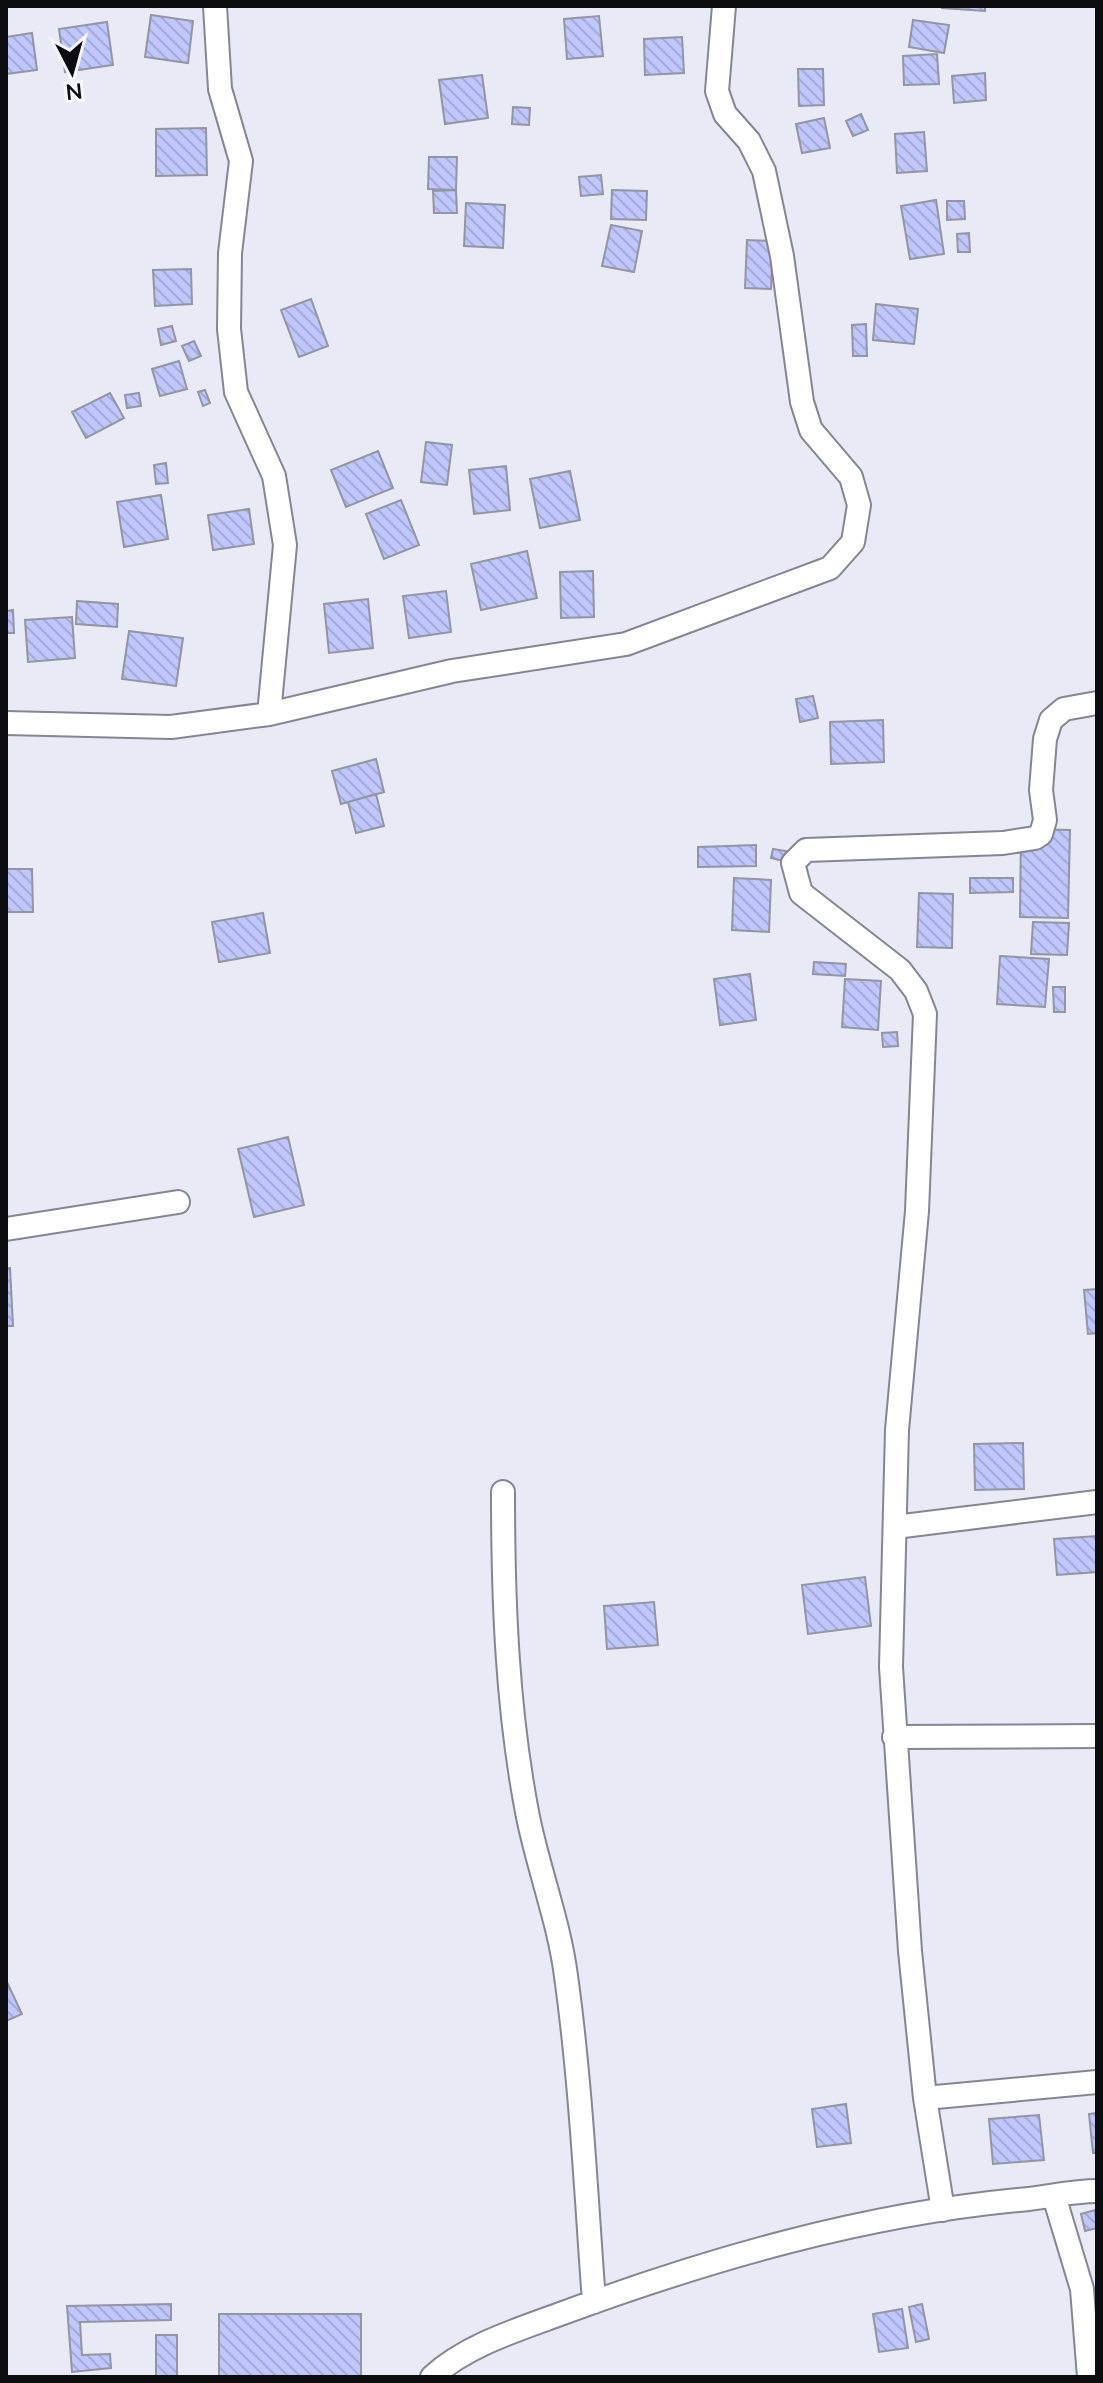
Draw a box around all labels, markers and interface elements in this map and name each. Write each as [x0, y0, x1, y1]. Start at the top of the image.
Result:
north arrow [32, 32, 112, 112]
text: N [64, 77, 84, 107]

